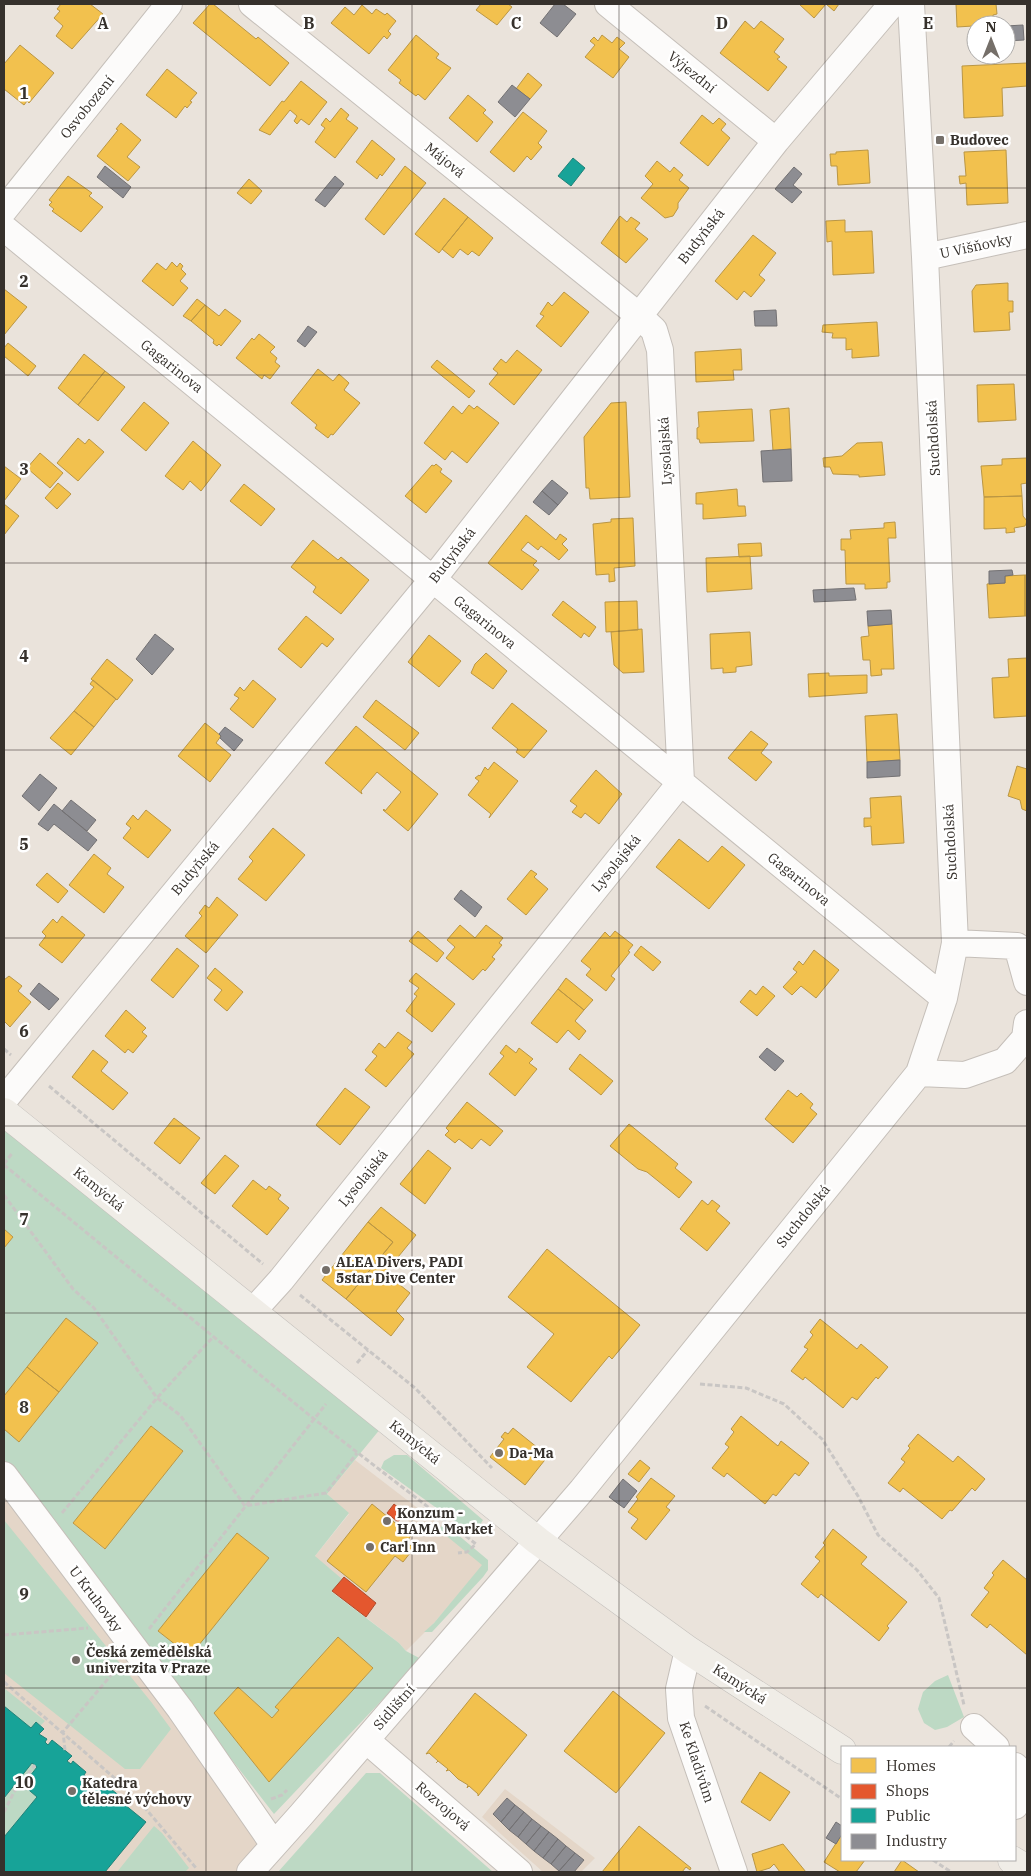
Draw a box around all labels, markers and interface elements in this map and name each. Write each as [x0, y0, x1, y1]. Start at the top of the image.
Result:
text: A [97, 13, 109, 33]
text: B [303, 13, 315, 33]
text: C [511, 13, 521, 33]
text: D [716, 13, 728, 33]
text: E [923, 13, 933, 33]
north arrow [966, 15, 1016, 65]
text: N [985, 18, 997, 36]
street label: Výjezdní [664, 47, 720, 97]
street label: Osvobození [56, 72, 118, 142]
text: 1 [19, 83, 29, 103]
place label: Budovec [950, 131, 1009, 149]
marker: Budovec [934, 134, 946, 146]
street label: Májová [421, 138, 469, 182]
street label: Budyňská [674, 204, 728, 267]
street label: U Višňovky [938, 229, 1014, 262]
text: 2 [19, 271, 29, 291]
street label: Gagarinova [137, 335, 207, 397]
street label: Suchdolská [922, 399, 944, 476]
street label: Lysolajská [654, 416, 676, 486]
text: 3 [19, 459, 29, 479]
street label: Budyňská [425, 523, 479, 586]
street label: Gagarinova [450, 591, 520, 653]
text: 4 [19, 646, 29, 666]
street label: Suchdolská [939, 803, 961, 880]
street label: Lysolajská [587, 830, 645, 895]
text: 5 [19, 834, 29, 854]
street label: Budyňská [167, 837, 223, 899]
street label: Gagarinova [764, 848, 834, 910]
text: 6 [19, 1021, 29, 1041]
street label: Lysolajská [334, 1145, 392, 1210]
street label: Kamýcká [70, 1163, 129, 1215]
street label: Suchdolská [772, 1180, 834, 1251]
text: 7 [19, 1209, 29, 1229]
place label: ALEA Divers, PADI 5star Dive Center [336, 1253, 463, 1287]
marker: ALEA Divers, PADI 5star Dive Center [320, 1264, 332, 1276]
text: 8 [19, 1397, 29, 1417]
street label: Kamýcká [386, 1416, 445, 1468]
place label: Da-Ma [509, 1444, 554, 1462]
marker: Da-Ma [493, 1447, 505, 1459]
place label: Konzum - HAMA Market [397, 1504, 493, 1538]
marker: Konzum - HAMA Market [381, 1515, 393, 1527]
place label: Carl Inn [380, 1538, 436, 1556]
marker: Carl Inn [364, 1541, 376, 1553]
street label: U Kruhovky [65, 1562, 127, 1636]
text: 9 [19, 1584, 29, 1604]
place label: Česká zemědělská univerzita v Praze [86, 1642, 212, 1677]
marker: Česká zemědělská univerzita v Praze [70, 1654, 82, 1666]
street label: Kamýcká [710, 1660, 771, 1708]
street label: Sídlištní [369, 1680, 419, 1734]
street label: Ke Kladivům [675, 1719, 719, 1805]
legend [841, 1746, 1016, 1861]
text: Homes [886, 1756, 936, 1775]
text: 10 [14, 1772, 34, 1792]
place label: Katedra tělesné výchovy [82, 1774, 192, 1808]
street label: Rozvojová [412, 1777, 474, 1835]
text: Shops [886, 1781, 929, 1800]
marker: Katedra tělesné výchovy [66, 1785, 78, 1797]
text: Public [886, 1806, 931, 1825]
text: Industry [886, 1831, 947, 1850]

